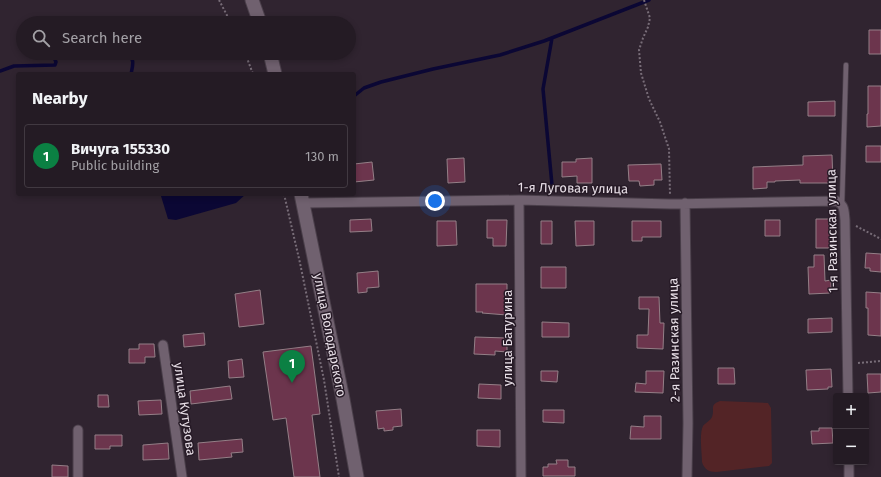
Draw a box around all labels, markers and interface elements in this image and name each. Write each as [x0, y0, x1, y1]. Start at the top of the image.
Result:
search box [16, 16, 356, 60]
icon: search [30, 27, 52, 49]
text: Search here [62, 29, 142, 47]
text: Nearby [32, 88, 87, 109]
text: Вичуга 155330 [71, 140, 170, 158]
text: 1 [43, 149, 49, 164]
text: 130 m [305, 149, 339, 164]
text: Public building [71, 158, 159, 173]
street label: 1-я Разинская улица [823, 169, 841, 293]
street label: 1-я Луговая улица [518, 180, 628, 196]
your location [425, 191, 445, 211]
street label: улица Володарского [311, 272, 349, 398]
street label: 2-я Разинская улица [665, 278, 683, 402]
street label: улица Батурина [500, 290, 515, 386]
pin: 1 [279, 350, 305, 383]
street label: улица Кутузова [171, 361, 199, 457]
map controls [833, 393, 869, 465]
button: + [833, 393, 869, 429]
button: − [833, 429, 869, 465]

